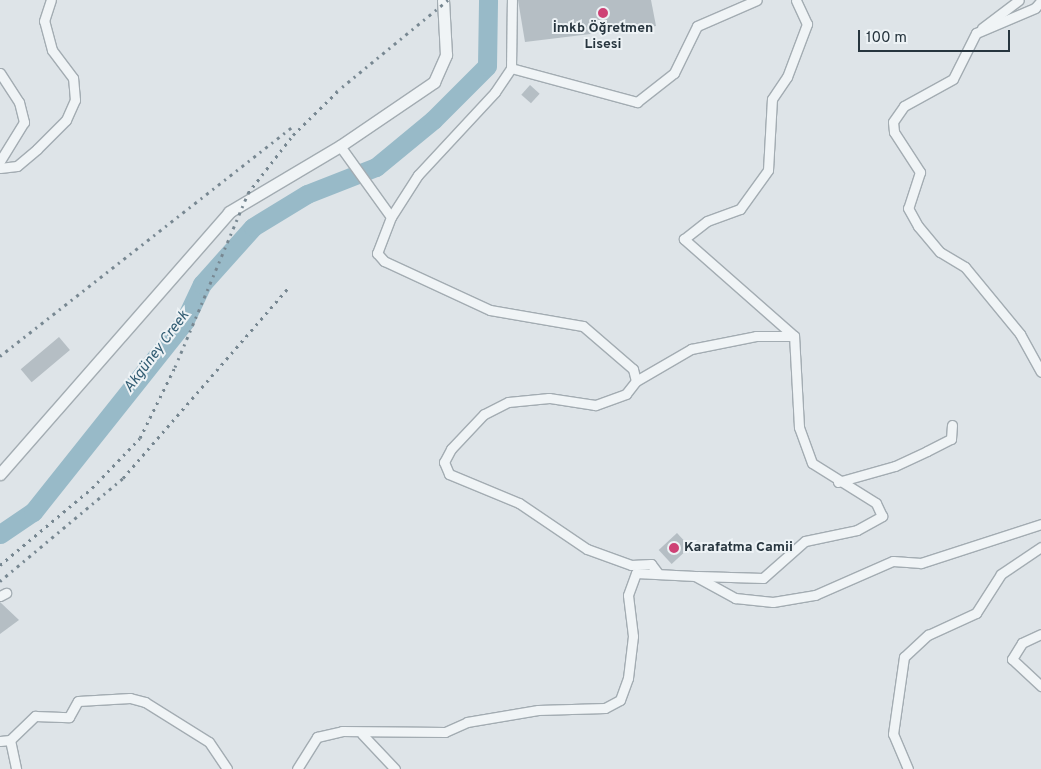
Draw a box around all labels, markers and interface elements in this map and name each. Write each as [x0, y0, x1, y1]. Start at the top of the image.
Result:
marker: İmkb Öğretmen Lisesi [597, 7, 609, 19]
scale bar [861, 20, 1014, 52]
place label: İmkb Öğretmen Lisesi [553, 21, 653, 54]
text: 100 m [866, 29, 907, 48]
water label: Akgüney Creek [120, 308, 194, 396]
place label: Karafatma Camii [684, 540, 793, 556]
marker: Karafatma Camii [668, 542, 680, 554]

